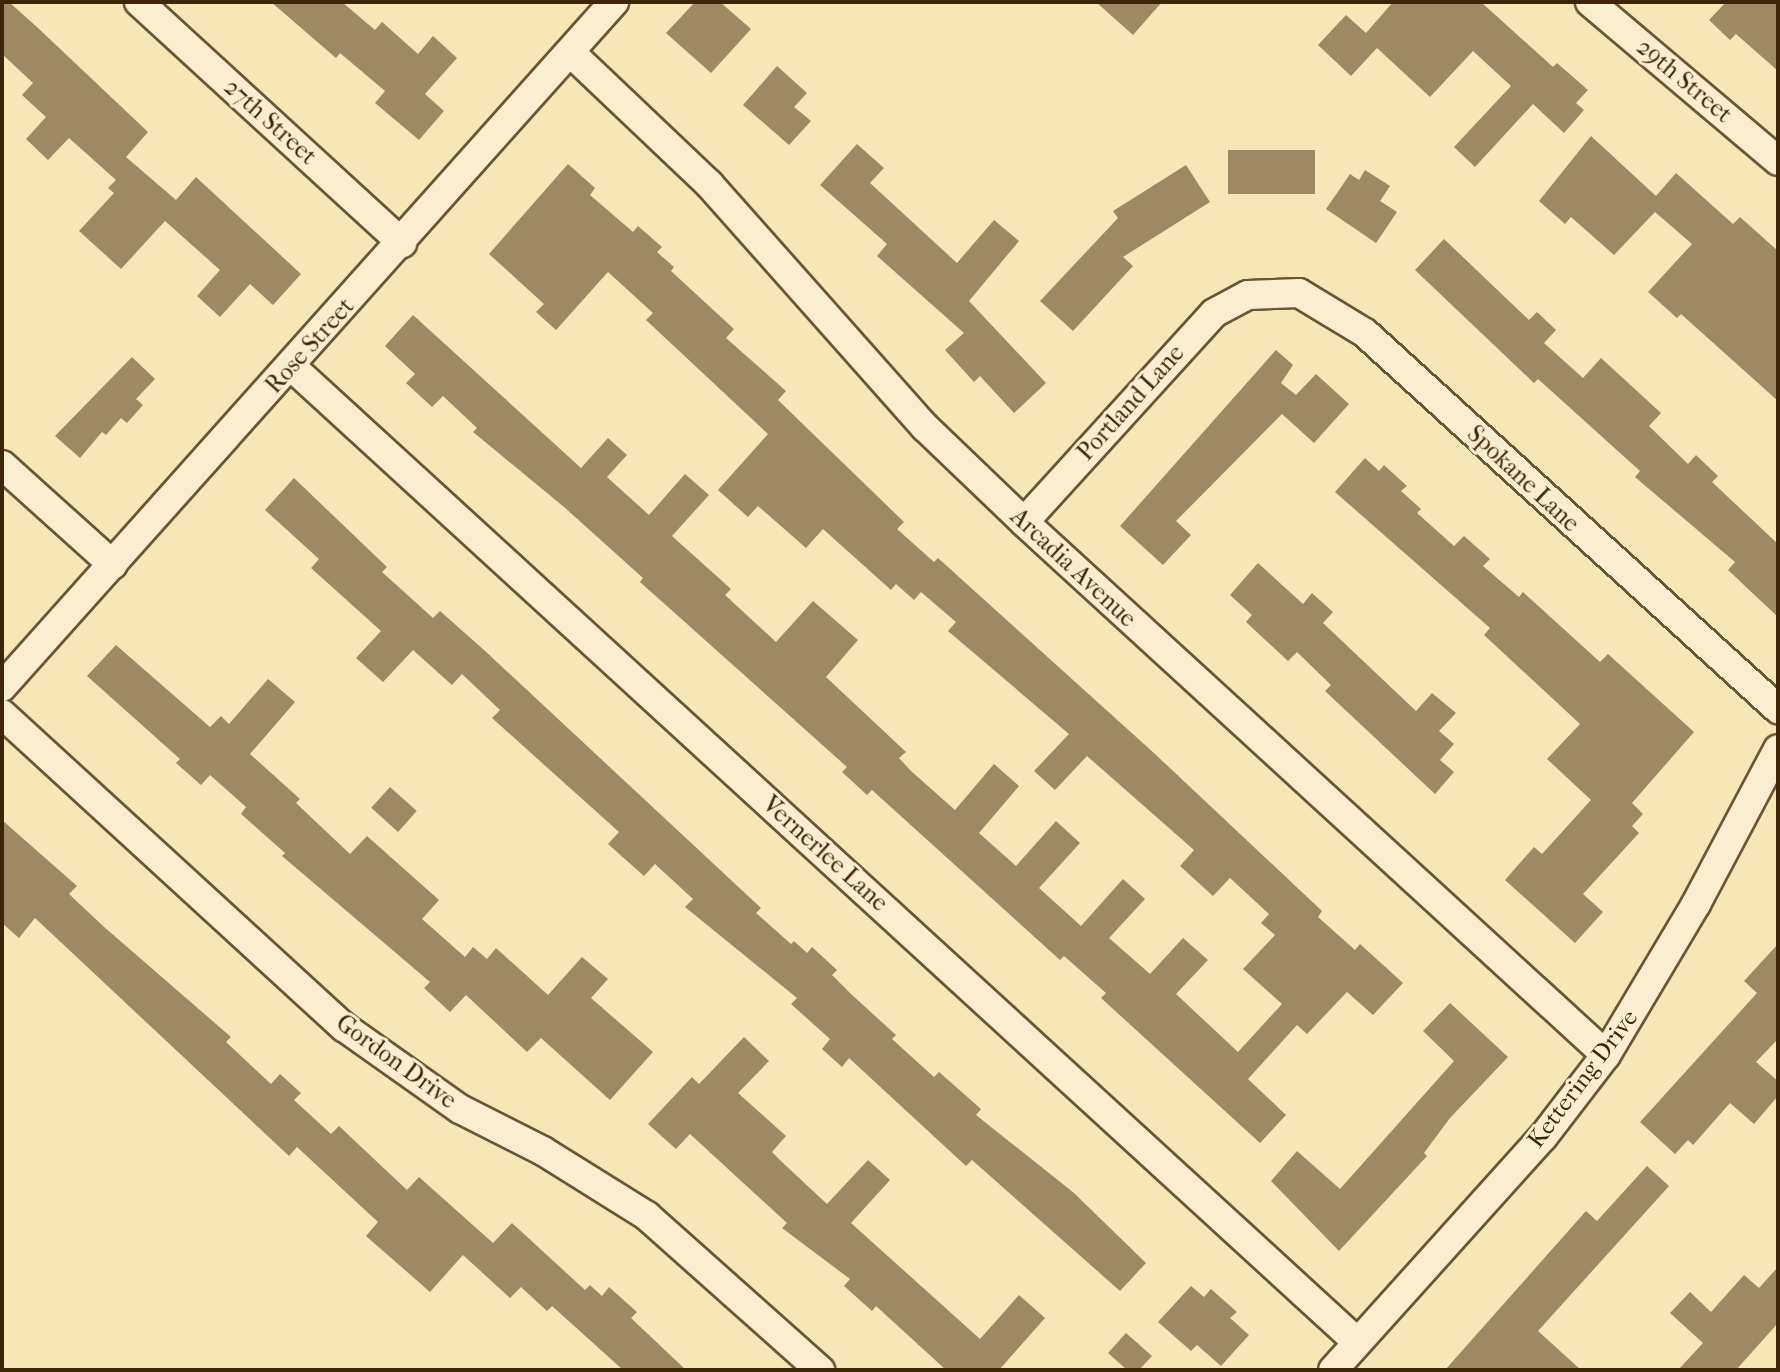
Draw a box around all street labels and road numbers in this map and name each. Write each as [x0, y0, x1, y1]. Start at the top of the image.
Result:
street label: 29th Street [1631, 33, 1737, 129]
street label: 27th Street [218, 73, 322, 171]
street label: Rose Street [260, 292, 360, 400]
street label: Portland Lane [1071, 339, 1191, 467]
street label: Spokane Lane [1461, 420, 1585, 538]
street label: Arcadia Avenue [1004, 502, 1142, 634]
street label: Vernerlee Lane [756, 790, 894, 918]
street label: Kettering Drive [1522, 1004, 1644, 1154]
street label: Gordon Drive [330, 1009, 462, 1115]

